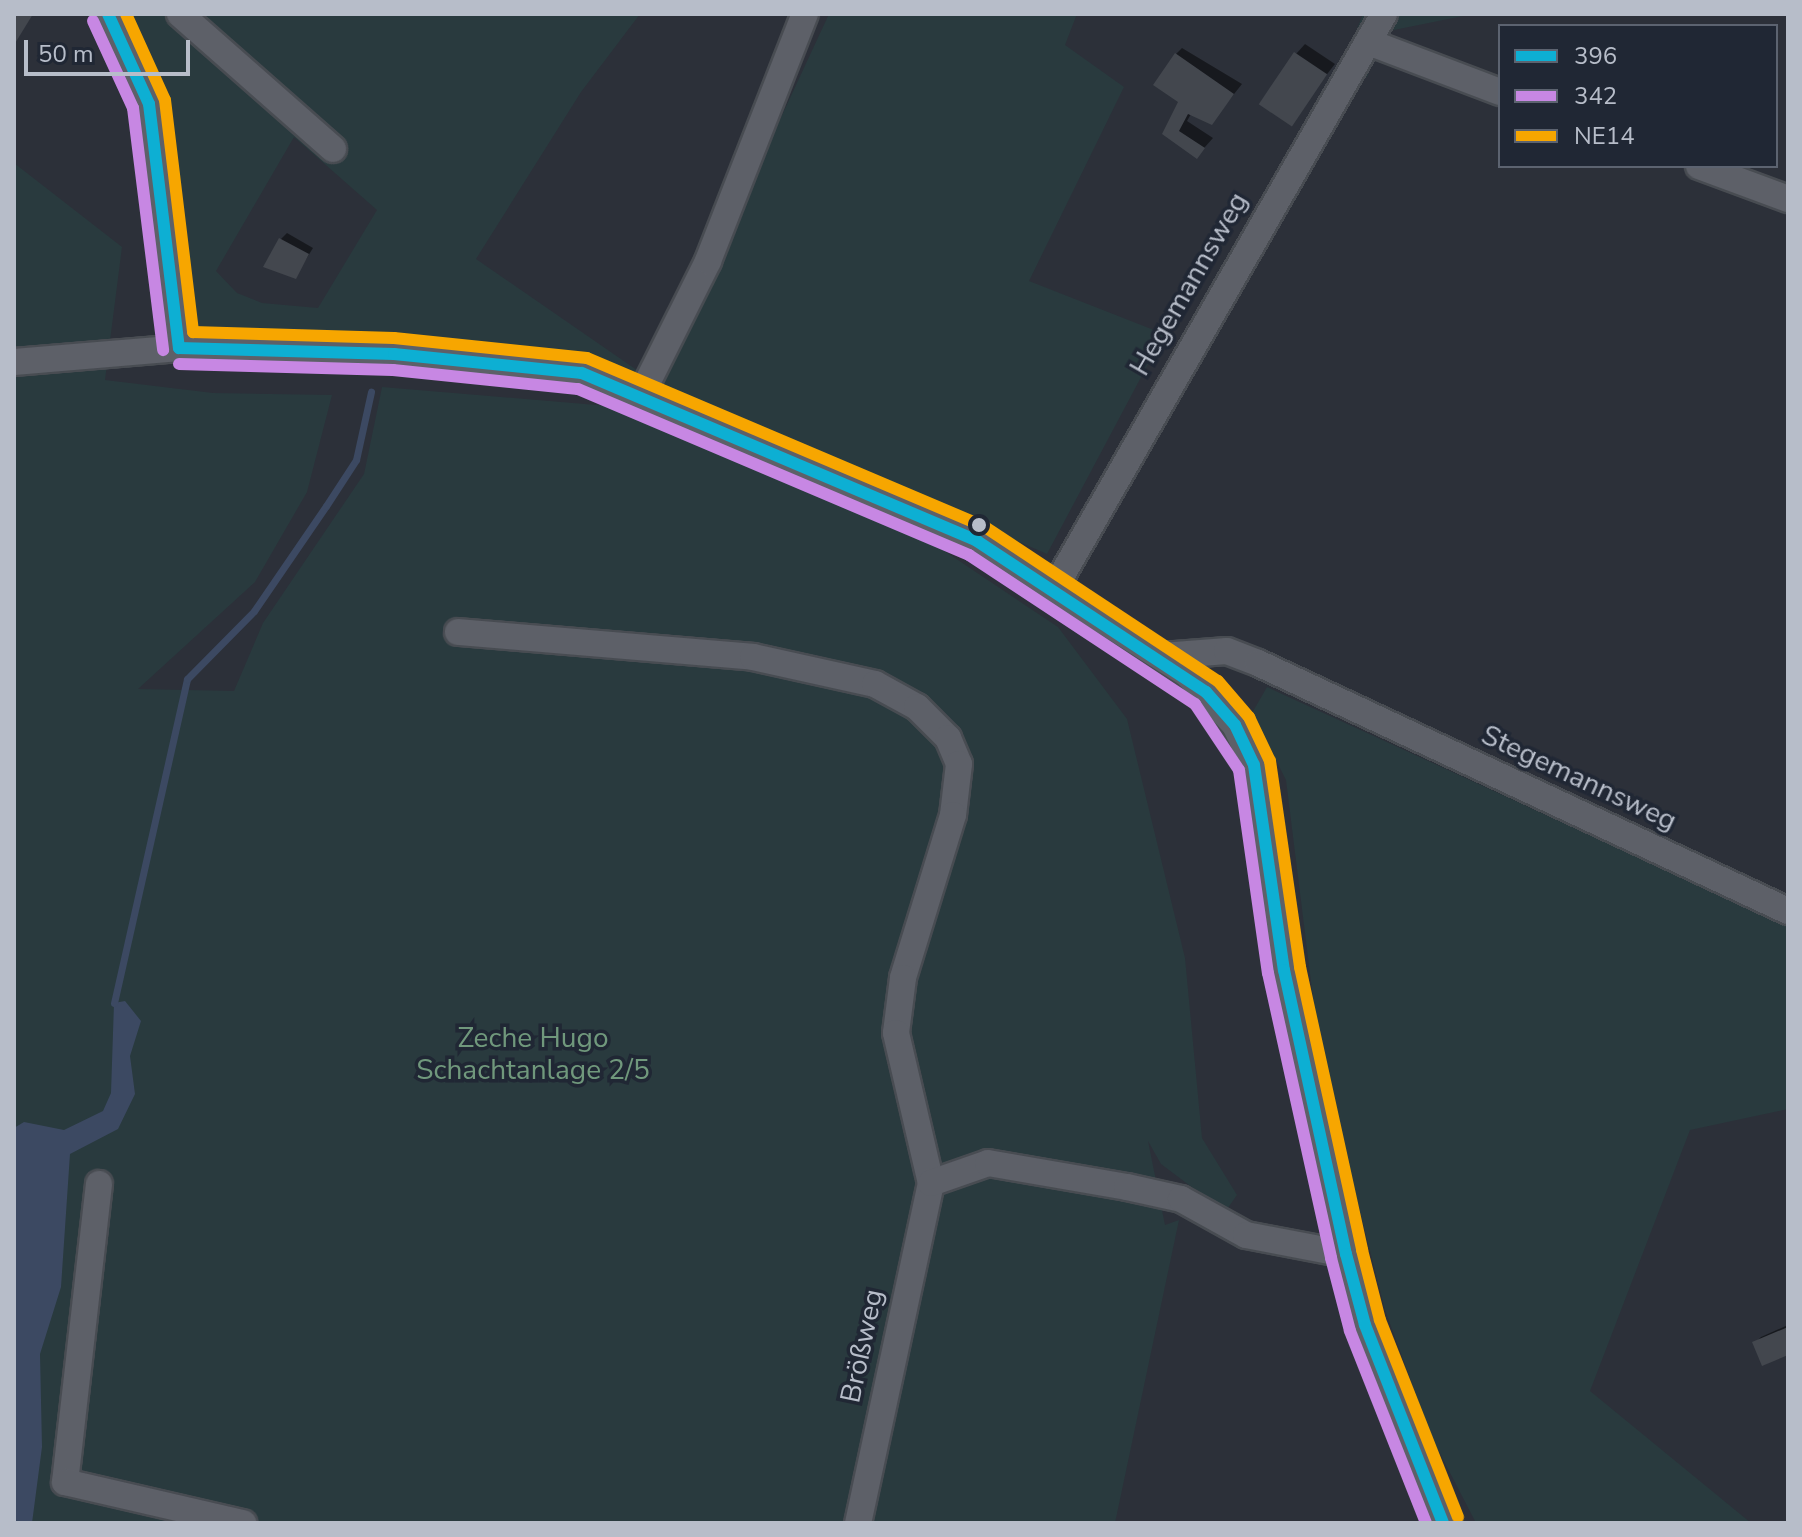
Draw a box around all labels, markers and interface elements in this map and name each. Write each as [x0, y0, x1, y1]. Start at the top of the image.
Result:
scale bar [28, 24, 194, 74]
legend [1498, 24, 1778, 168]
text: 50 m [38, 38, 94, 70]
text: 396 [1574, 40, 1617, 72]
text: 342 [1574, 80, 1617, 112]
text: NE14 [1574, 120, 1635, 152]
street label: Hegemannsweg [1123, 186, 1255, 382]
unlabelled marker [971, 517, 987, 533]
street label: Stegemannsweg [1476, 718, 1682, 838]
park label: Zeche Hugo Schachtanlage 2/5 [416, 1021, 650, 1087]
street label: Brößweg [834, 1286, 890, 1406]

